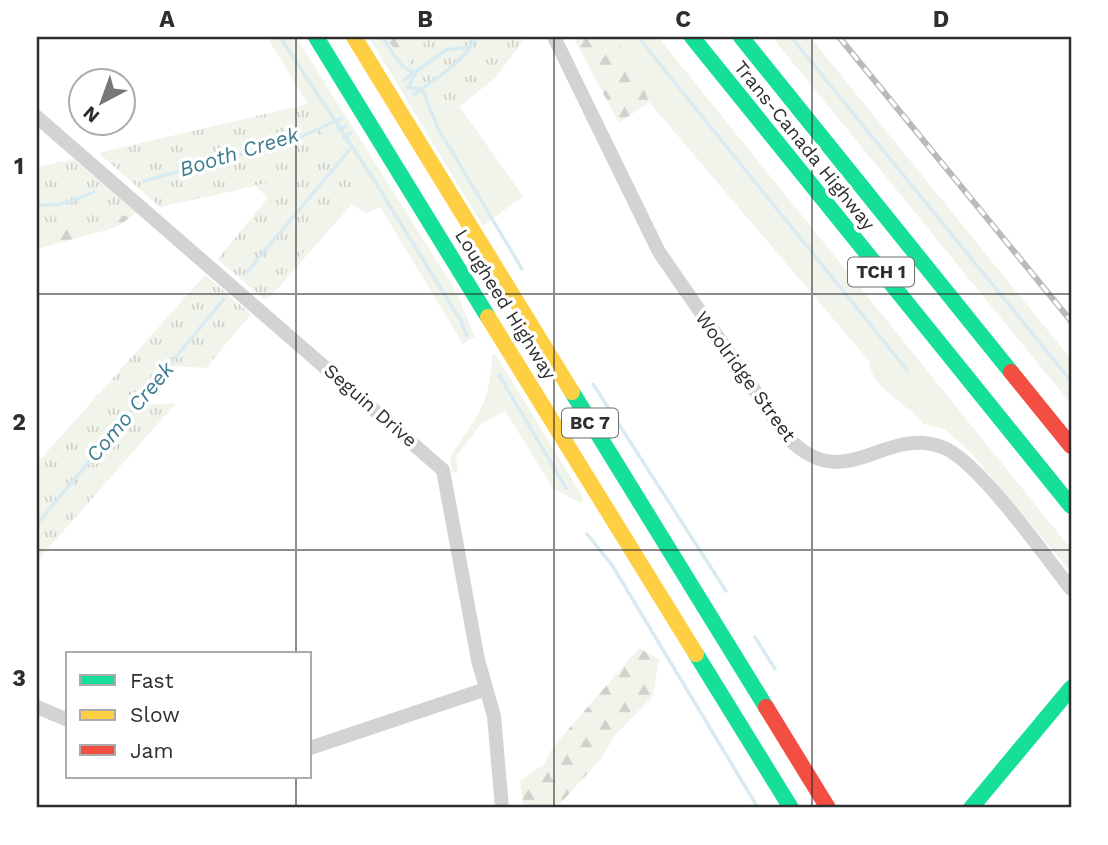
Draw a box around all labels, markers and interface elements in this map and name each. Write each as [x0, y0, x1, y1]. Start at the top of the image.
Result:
text: A [159, 6, 175, 33]
text: B [417, 6, 433, 33]
text: C [675, 6, 691, 33]
text: D [933, 6, 949, 33]
street label: Trans-Canada Highway [729, 56, 880, 235]
north arrow [66, 66, 136, 136]
text: N [78, 101, 104, 128]
water label: Booth Creek [176, 121, 302, 182]
text: 1 [14, 153, 24, 180]
street label: Lougheed Highway [450, 225, 561, 384]
road number: TCH 1 [848, 258, 914, 286]
street label: Woolridge Street [691, 307, 801, 446]
water label: Como Creek [81, 356, 179, 467]
street label: Seguin Drive [320, 359, 422, 452]
road number: BC 7 [562, 408, 618, 438]
text: 2 [12, 409, 26, 436]
legend [66, 652, 312, 778]
text: 3 [12, 665, 26, 692]
text: Fast [130, 668, 174, 693]
text: Slow [130, 702, 180, 727]
text: Jam [130, 738, 173, 763]

